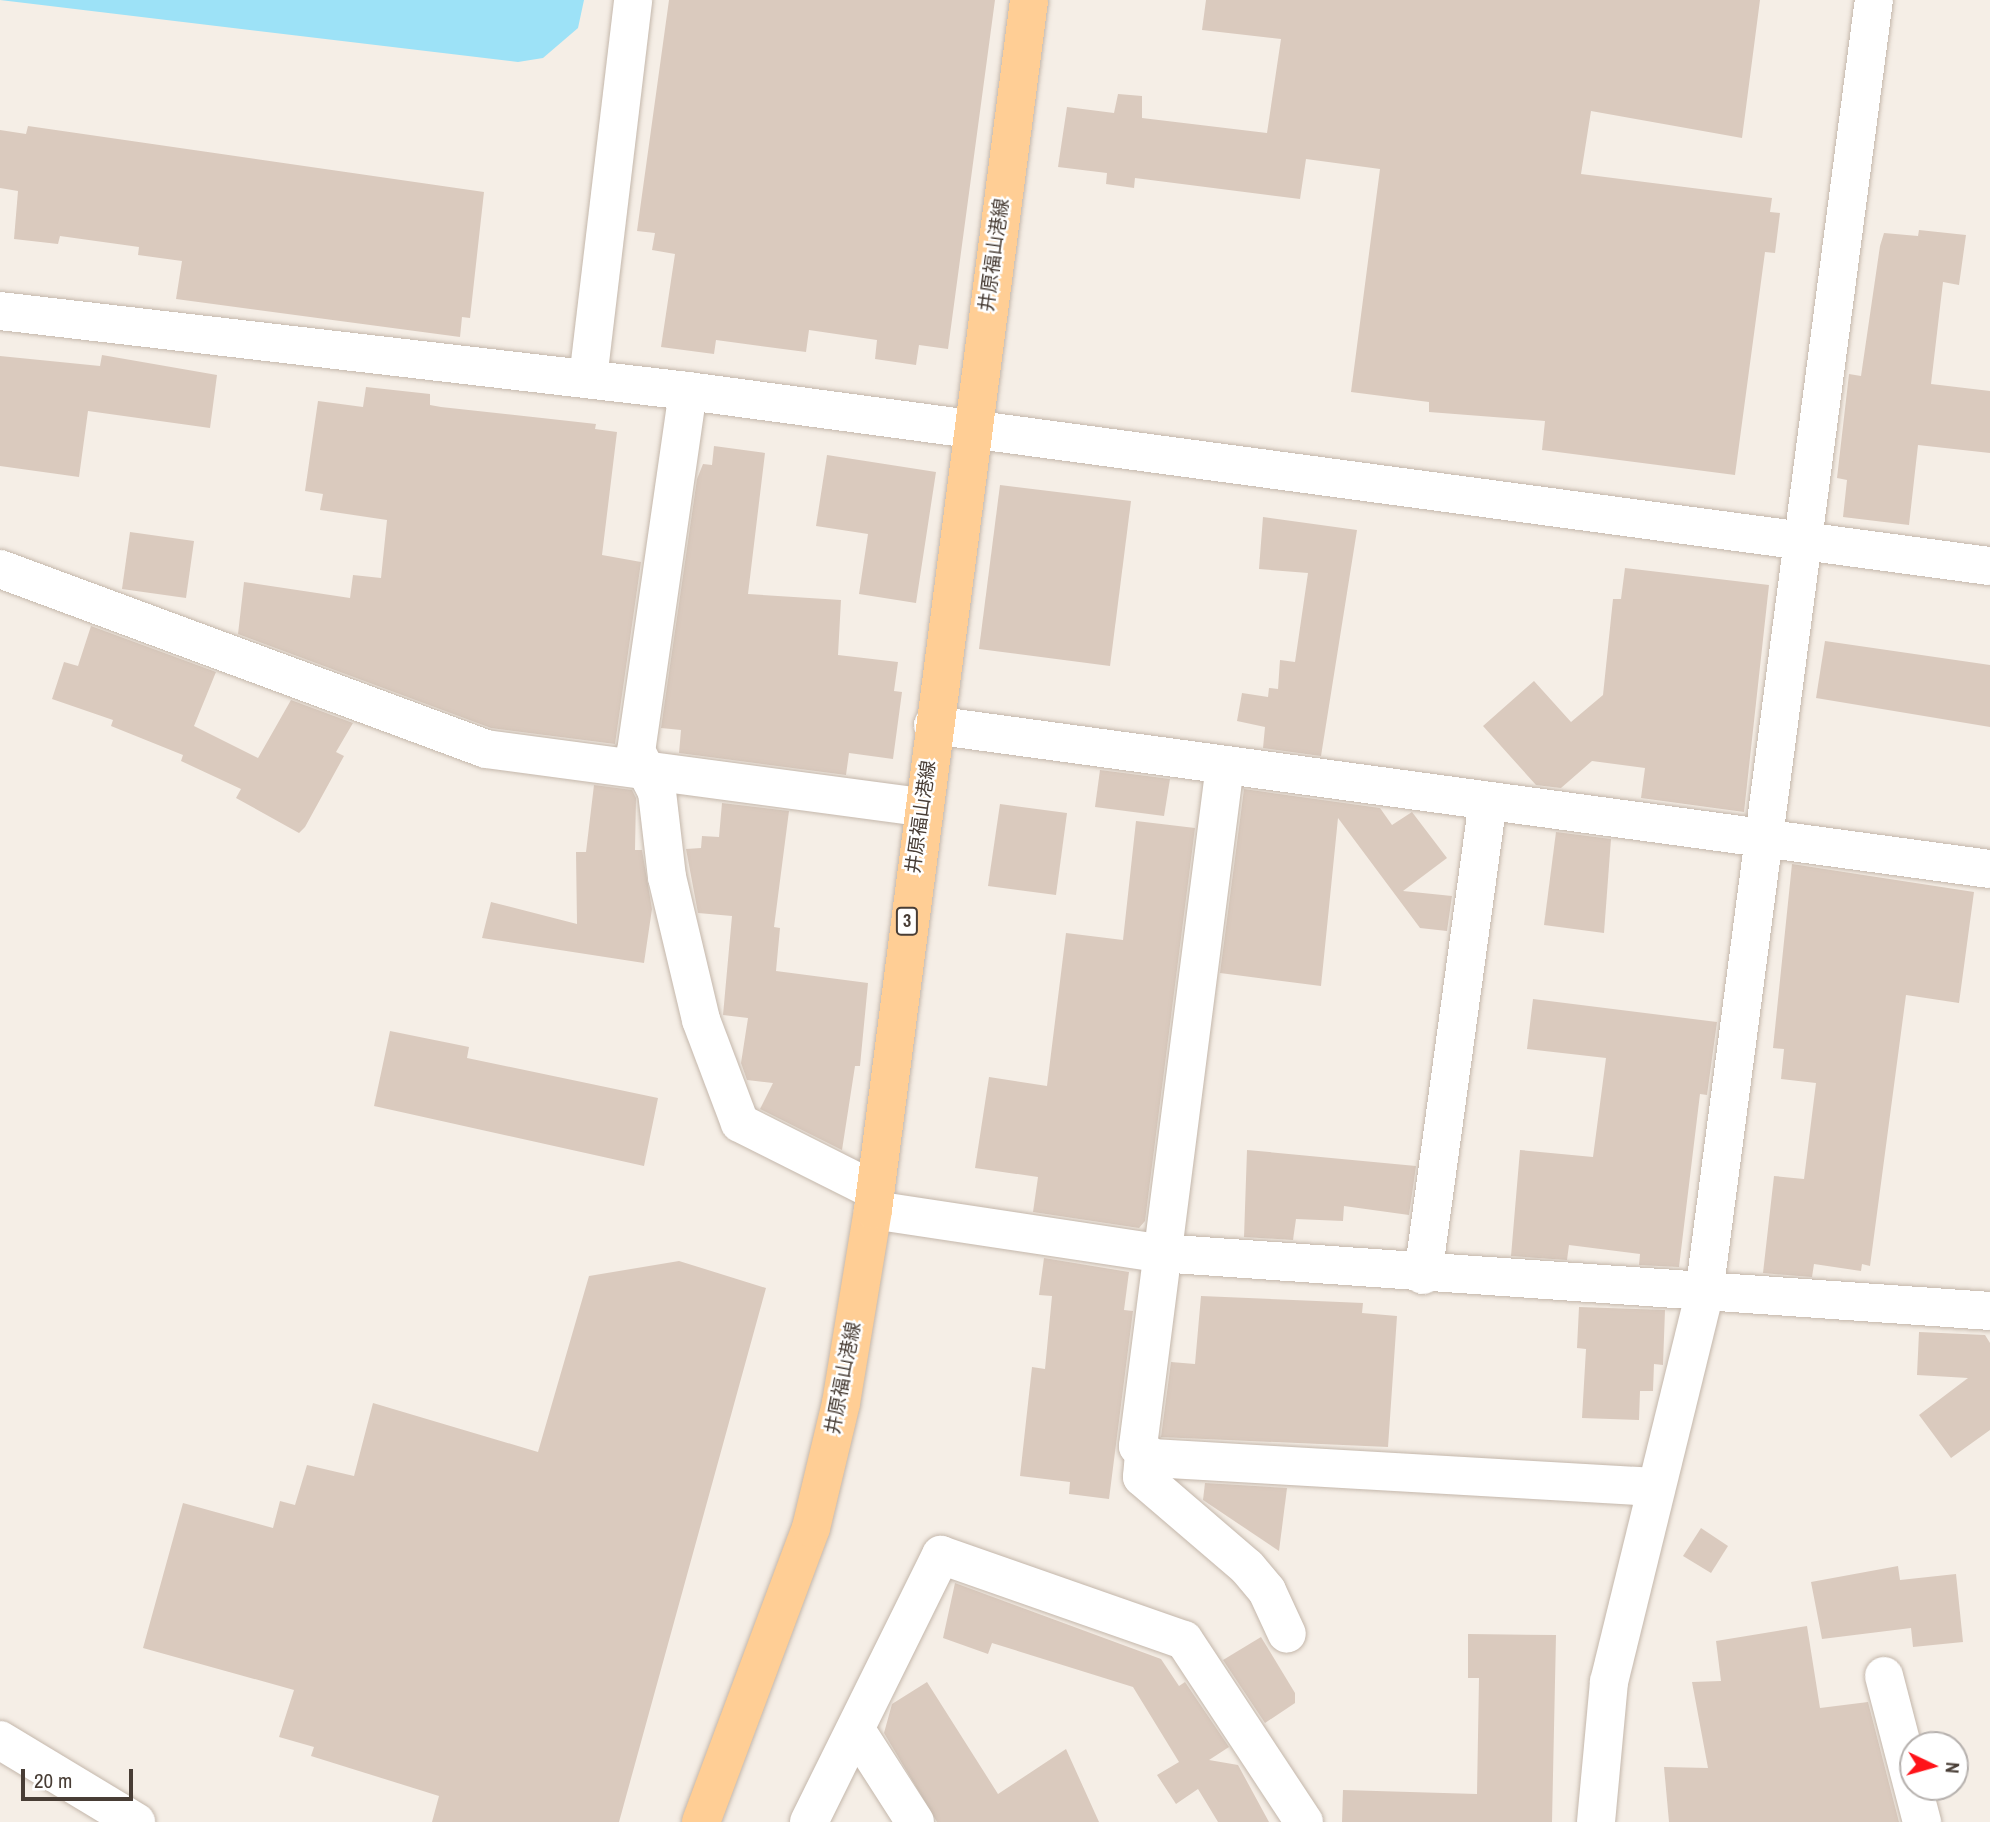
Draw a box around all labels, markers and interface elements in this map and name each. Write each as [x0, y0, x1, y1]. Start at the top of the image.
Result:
street label: 井原福山港線 [975, 197, 1013, 313]
street label: 井原福山港線 [902, 759, 940, 875]
road number: 3 [895, 906, 919, 936]
street label: 井原福山港線 [821, 1320, 865, 1436]
north arrow [1899, 1731, 1969, 1801]
scale bar [24, 1756, 136, 1800]
text: N [1939, 1761, 1966, 1774]
text: 20 m [34, 1766, 72, 1795]

